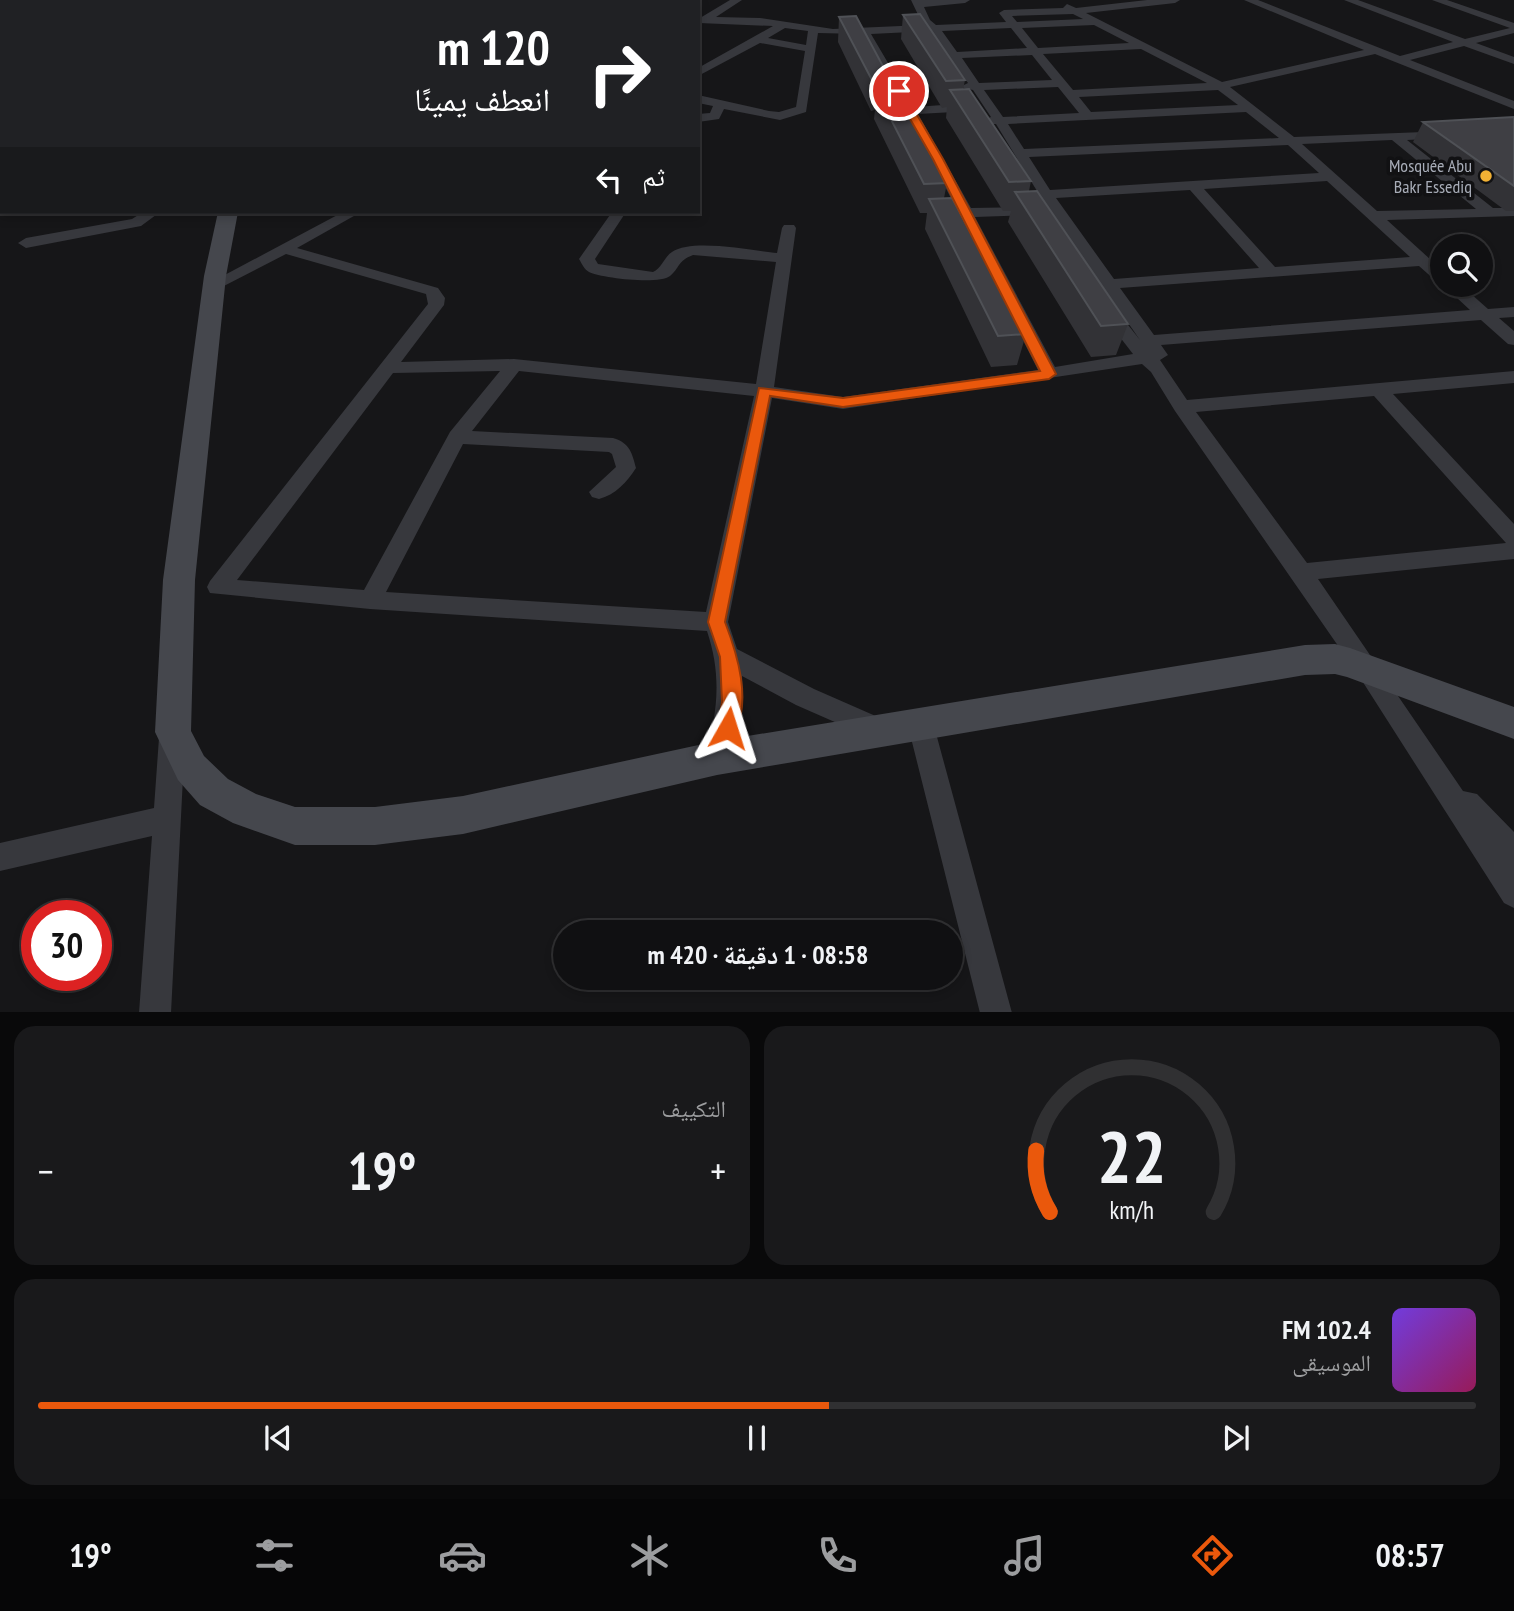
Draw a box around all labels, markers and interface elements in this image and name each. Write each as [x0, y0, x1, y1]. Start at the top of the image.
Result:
text: 120 m [437, 15, 550, 79]
icon: right [574, 28, 665, 119]
pin [869, 61, 929, 121]
icon: arrive [880, 72, 918, 110]
text: انعطف يمينًا [414, 78, 550, 120]
place label: Mosquée Abu Bakr Essediq [1389, 154, 1472, 198]
text: ثم [642, 160, 665, 193]
icon: left [590, 161, 628, 199]
marker: Mosquée Abu Bakr Essediq [1478, 168, 1494, 184]
map controls [1430, 234, 1493, 297]
button: search [1430, 234, 1493, 297]
position arrow [691, 691, 765, 765]
speed limit sign: 30 [21, 900, 112, 991]
text: 08:58 · 1 دقيقة · 420 m [648, 938, 868, 971]
text: التكييف [661, 1094, 726, 1123]
text: 22 [1097, 1108, 1167, 1202]
text: 19° [348, 1137, 416, 1204]
text: − [38, 1146, 54, 1195]
text: + [710, 1146, 726, 1195]
text: km/h [1110, 1193, 1154, 1225]
text: 102.4 FM [1282, 1313, 1371, 1346]
text: الموسيقى [1292, 1348, 1371, 1377]
icon: previous [259, 1419, 297, 1457]
icon: pause [738, 1419, 776, 1457]
icon: next [1217, 1419, 1255, 1457]
icon: filters [250, 1531, 299, 1580]
icon: car [438, 1531, 487, 1580]
icon: climate [625, 1531, 674, 1580]
icon: phone [813, 1531, 862, 1580]
icon: music [1000, 1531, 1049, 1580]
icon: directions [1188, 1531, 1237, 1580]
text: 19° [69, 1534, 112, 1576]
text: 08:57 [1376, 1534, 1445, 1576]

